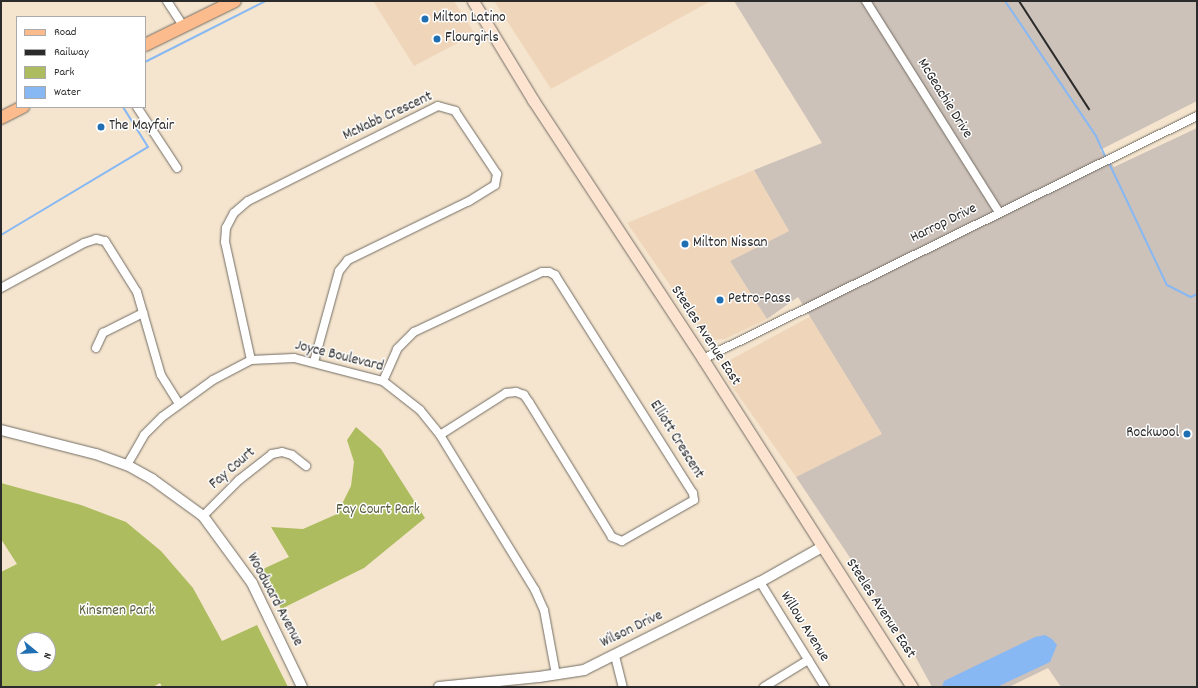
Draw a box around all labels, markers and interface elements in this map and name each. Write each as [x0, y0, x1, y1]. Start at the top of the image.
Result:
place label: Milton Latino [433, 10, 506, 28]
marker: Milton Latino [420, 14, 430, 24]
legend [16, 16, 146, 108]
text: Road [54, 24, 76, 41]
place label: Flourgirls [445, 30, 499, 48]
marker: Flourgirls [432, 34, 442, 44]
text: Railway [54, 44, 89, 61]
street label: McGeachie Drive [912, 56, 976, 142]
text: Park [54, 64, 74, 81]
text: Water [54, 84, 81, 101]
street label: McNabb Crescent [340, 88, 436, 146]
place label: The Mayfair [109, 118, 174, 136]
marker: The Mayfair [96, 122, 106, 132]
street label: Harrop Drive [908, 200, 980, 248]
place label: Milton Nissan [693, 235, 767, 253]
marker: Milton Nissan [680, 239, 690, 249]
street label: Steeles Avenue East [666, 283, 744, 389]
place label: Petro-Pass [728, 291, 791, 309]
marker: Petro-Pass [715, 295, 725, 305]
street label: Joyce Boulevard [293, 337, 385, 377]
street label: Elliott Crescent [645, 398, 707, 482]
place label: Rockwool [1126, 425, 1179, 443]
marker: Rockwool [1182, 429, 1192, 439]
street label: Fay Court [206, 444, 260, 494]
park label: Fay Court Park [336, 502, 420, 520]
street label: Woodward Avenue [242, 550, 306, 650]
street label: Steeles Avenue East [841, 556, 919, 662]
street label: Willow Avenue [775, 589, 833, 665]
park label: Kinsmen Park [79, 603, 155, 621]
street label: Wilson Drive [598, 607, 666, 653]
north arrow [16, 632, 56, 672]
text: N [38, 650, 55, 660]

